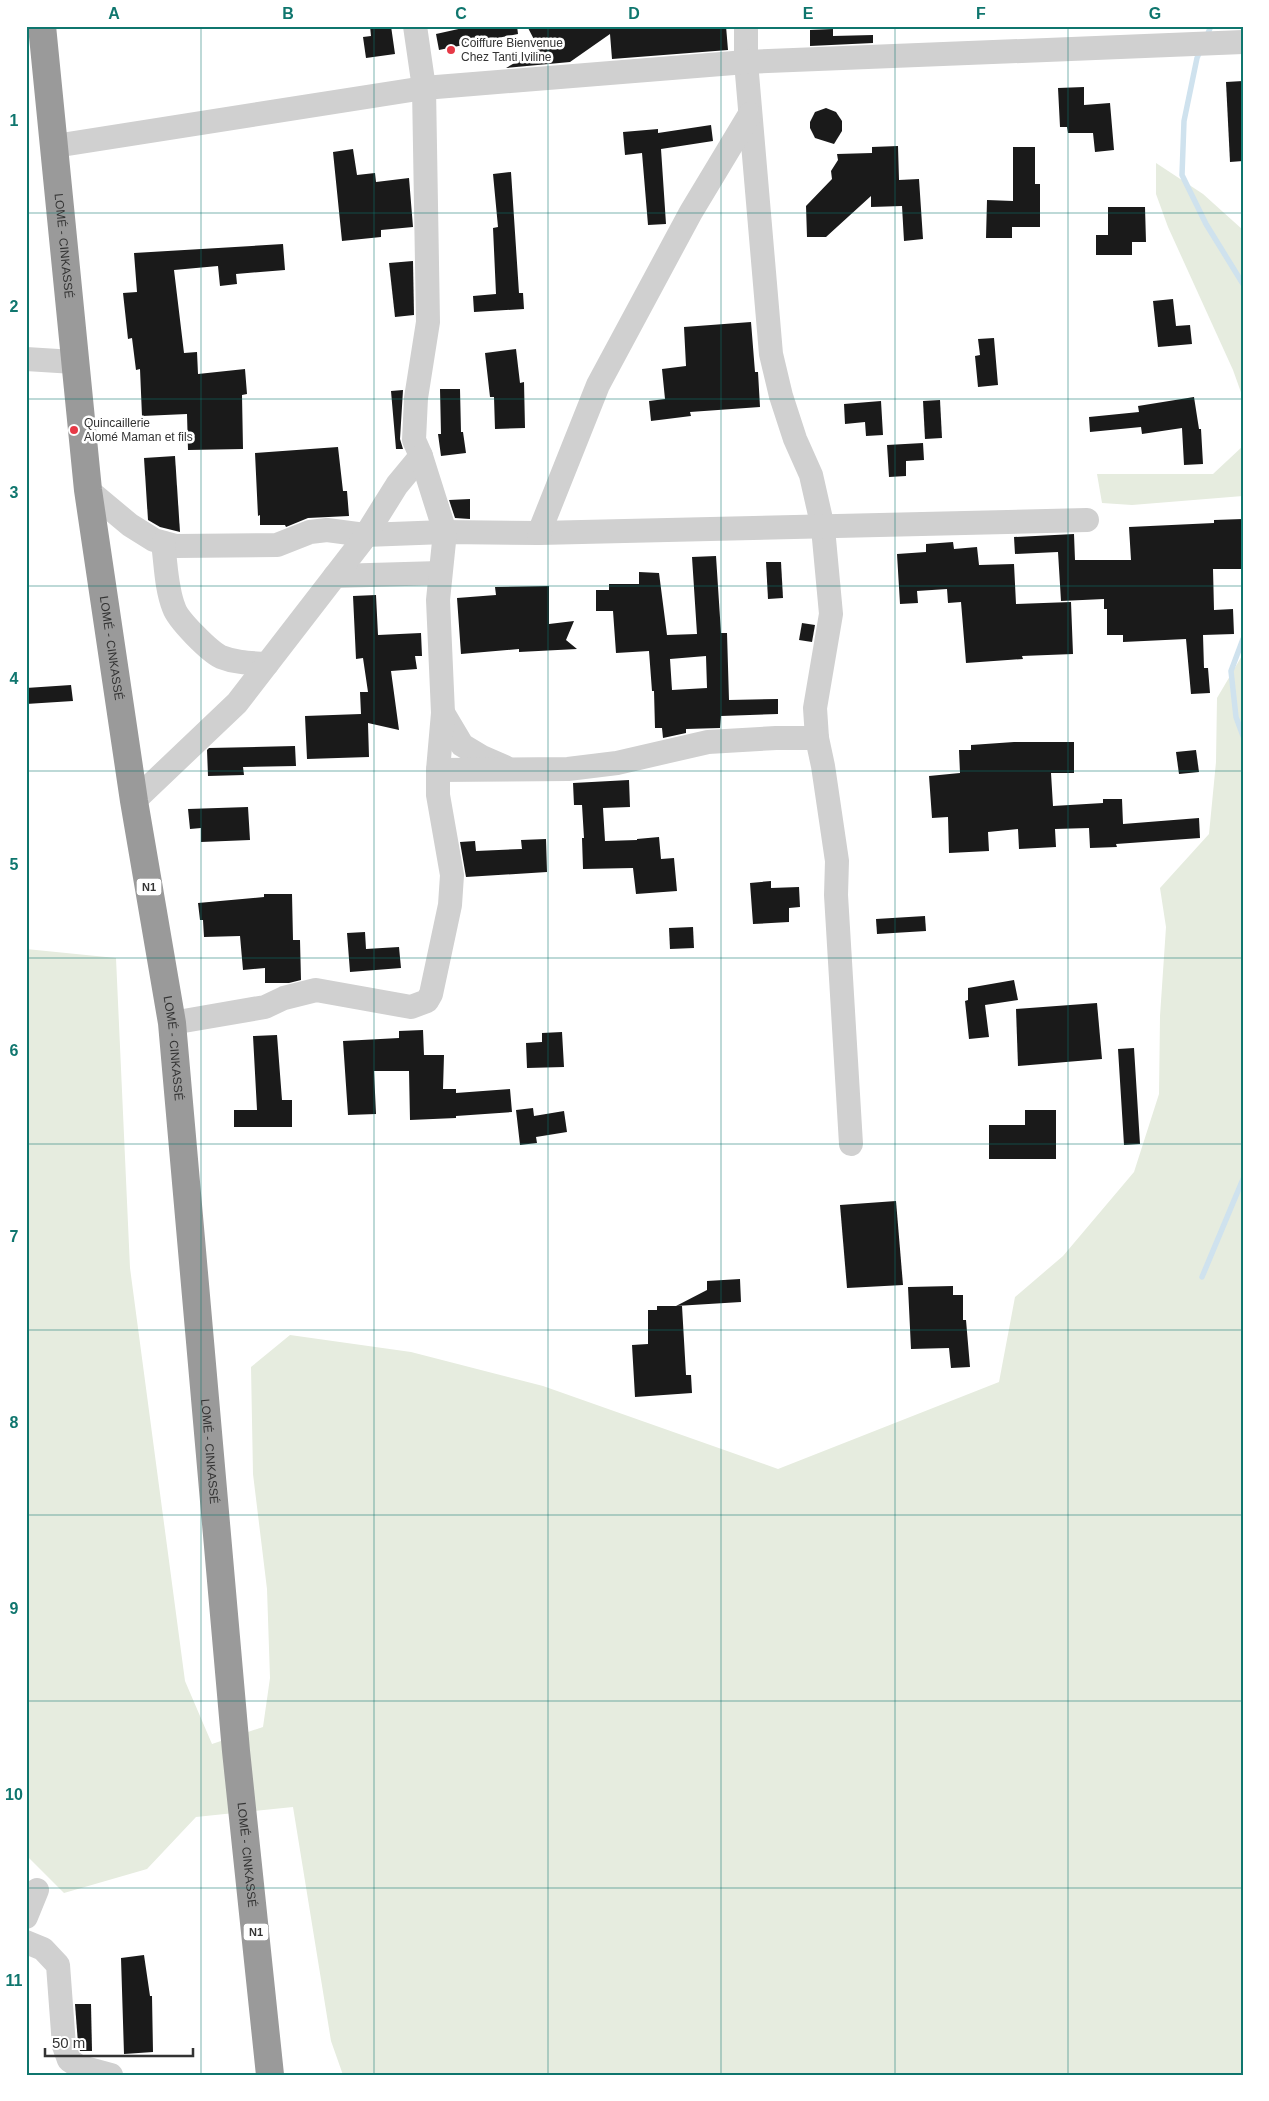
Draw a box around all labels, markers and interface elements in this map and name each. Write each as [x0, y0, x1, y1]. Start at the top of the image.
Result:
text: A [108, 5, 120, 22]
text: B [282, 5, 294, 22]
text: C [455, 5, 467, 22]
text: D [628, 5, 640, 22]
text: E [803, 5, 814, 22]
text: F [976, 5, 986, 22]
text: G [1149, 5, 1161, 22]
place label: Coiffure Bienvenue Chez Tanti Iviline [461, 36, 563, 64]
marker: Coiffure Bienvenue Chez Tanti Iviline [445, 44, 457, 56]
text: 1 [10, 112, 19, 129]
street label: LOMÉ - CINKASSÉ [52, 193, 77, 299]
text: 2 [10, 298, 19, 315]
place label: Quincaillerie Alomé Maman et fils [84, 416, 193, 444]
marker: Quincaillerie Alomé Maman et fils [68, 424, 80, 436]
text: 3 [10, 484, 19, 501]
street label: LOMÉ - CINKASSÉ [97, 595, 127, 701]
text: 4 [10, 670, 19, 687]
text: 5 [10, 856, 19, 873]
road number: N1 [136, 879, 162, 896]
street label: LOMÉ - CINKASSÉ [160, 995, 187, 1101]
text: 6 [10, 1042, 19, 1059]
text: 7 [10, 1228, 19, 1245]
street label: LOMÉ - CINKASSÉ [198, 1398, 222, 1505]
text: 8 [10, 1414, 19, 1431]
text: 9 [10, 1600, 19, 1617]
text: 10 [5, 1786, 23, 1803]
street label: LOMÉ - CINKASSÉ [234, 1802, 260, 1908]
road number: N1 [244, 1924, 268, 1940]
text: 11 [6, 1972, 23, 1989]
scale bar [45, 2026, 192, 2058]
text: 50 m [52, 2034, 85, 2051]

